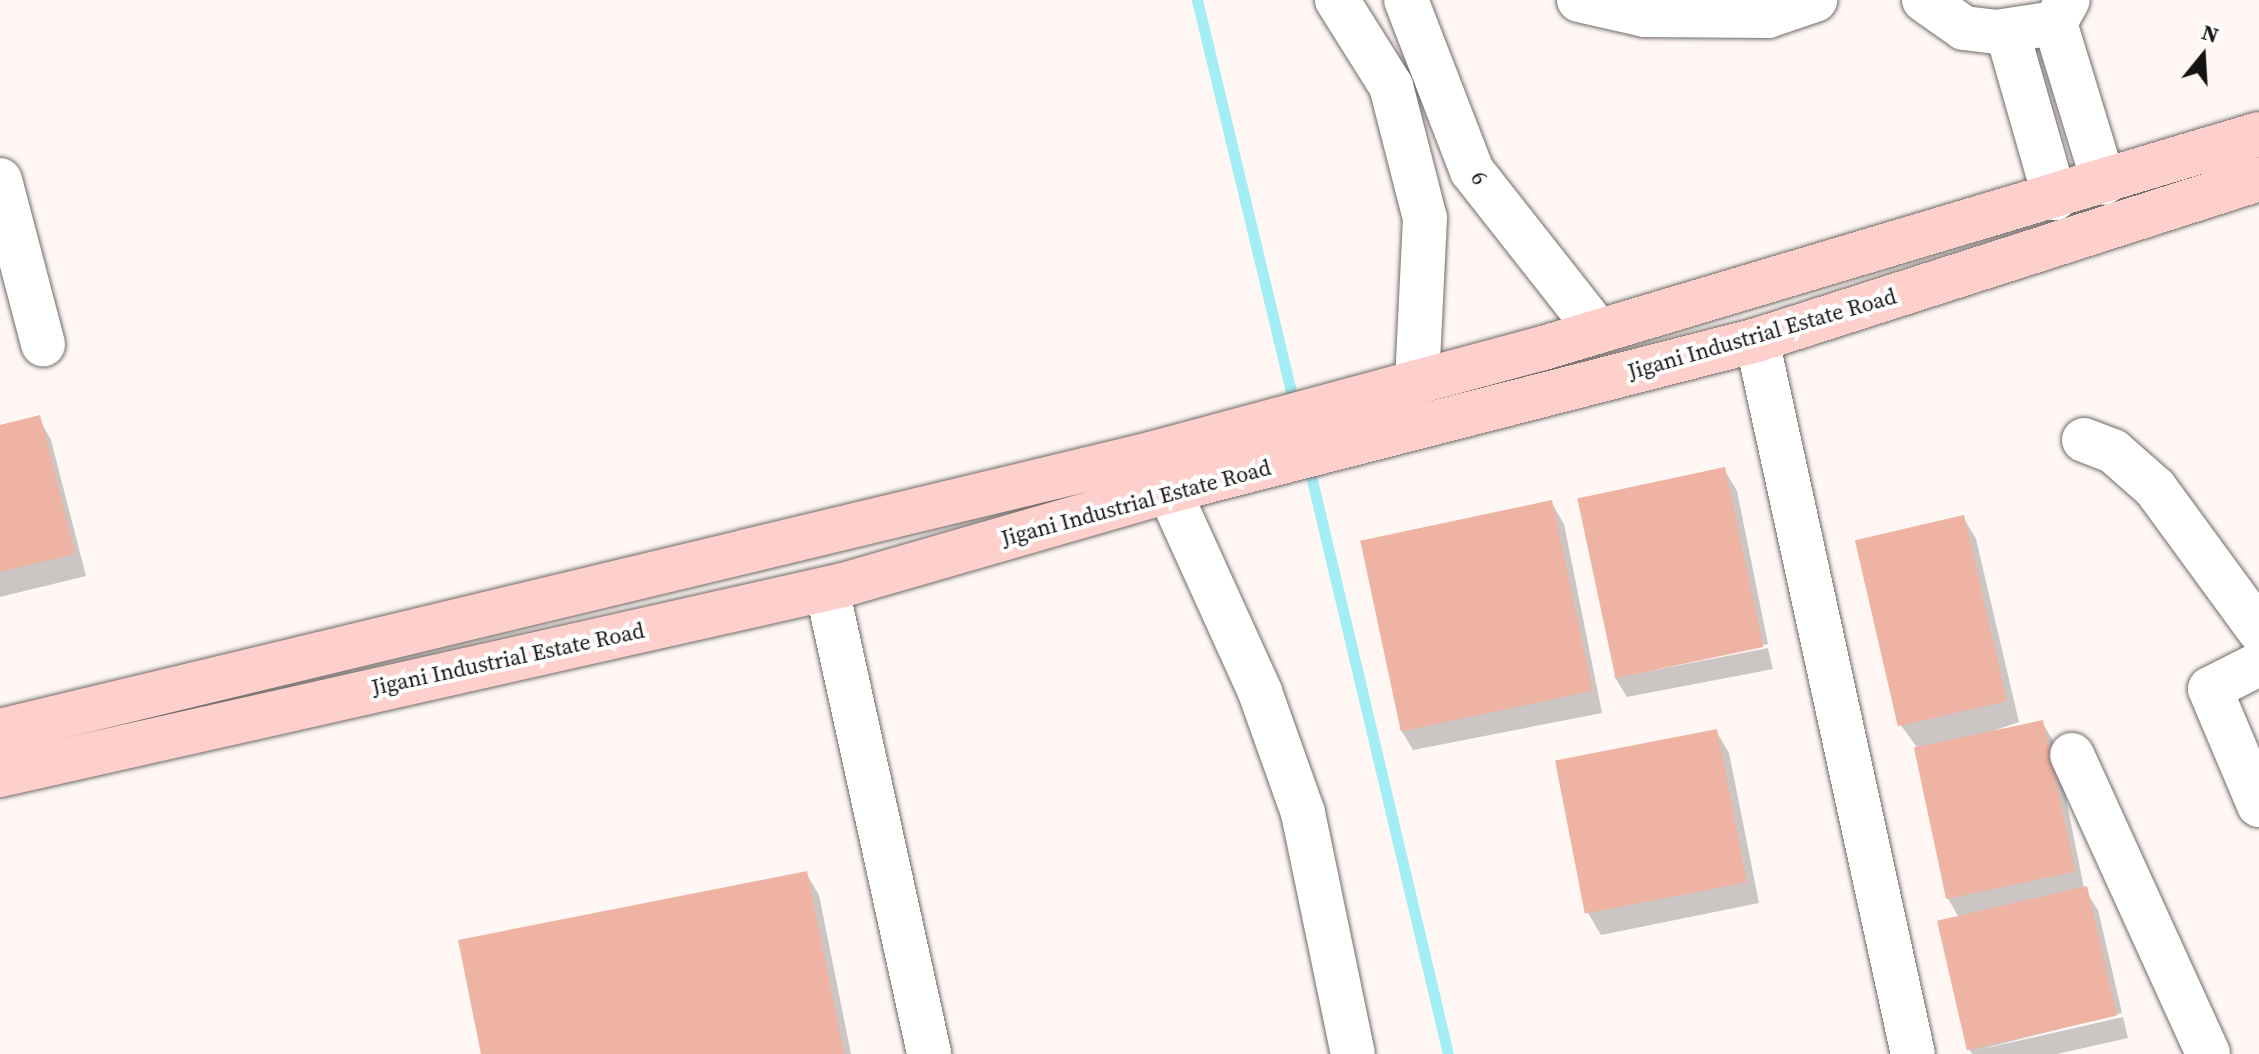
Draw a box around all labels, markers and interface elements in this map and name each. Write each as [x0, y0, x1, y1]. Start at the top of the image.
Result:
north arrow [2163, 16, 2243, 96]
text: N [2198, 16, 2223, 50]
street label: 6 [1465, 166, 1493, 190]
street label: Jigani Industrial Estate Road [1625, 283, 1899, 385]
street label: Jigani Industrial Estate Road [998, 454, 1274, 552]
street label: Jigani Industrial Estate Road [369, 617, 647, 701]

